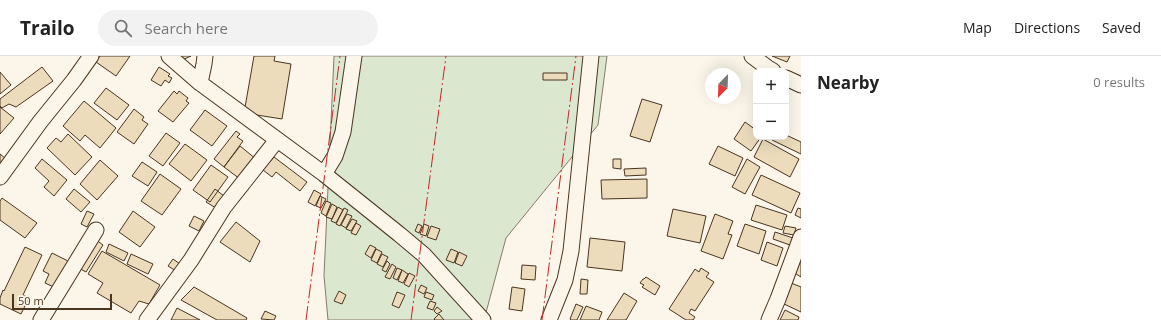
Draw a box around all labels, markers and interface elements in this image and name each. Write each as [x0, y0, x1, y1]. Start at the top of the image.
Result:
search box [98, 10, 378, 46]
text: Trailo [20, 15, 74, 41]
icon: search [112, 17, 134, 39]
text: Search here [144, 18, 228, 38]
text: Map [963, 18, 992, 37]
text: Directions [1014, 18, 1080, 37]
text: Saved [1102, 18, 1141, 37]
north arrow [705, 68, 741, 104]
map controls [753, 68, 789, 140]
button: + [753, 68, 789, 104]
text: Nearby [817, 71, 879, 94]
text: 0 results [1093, 73, 1145, 91]
button: − [753, 104, 789, 140]
scale bar [12, 292, 112, 311]
text: 50 m [18, 293, 44, 308]

